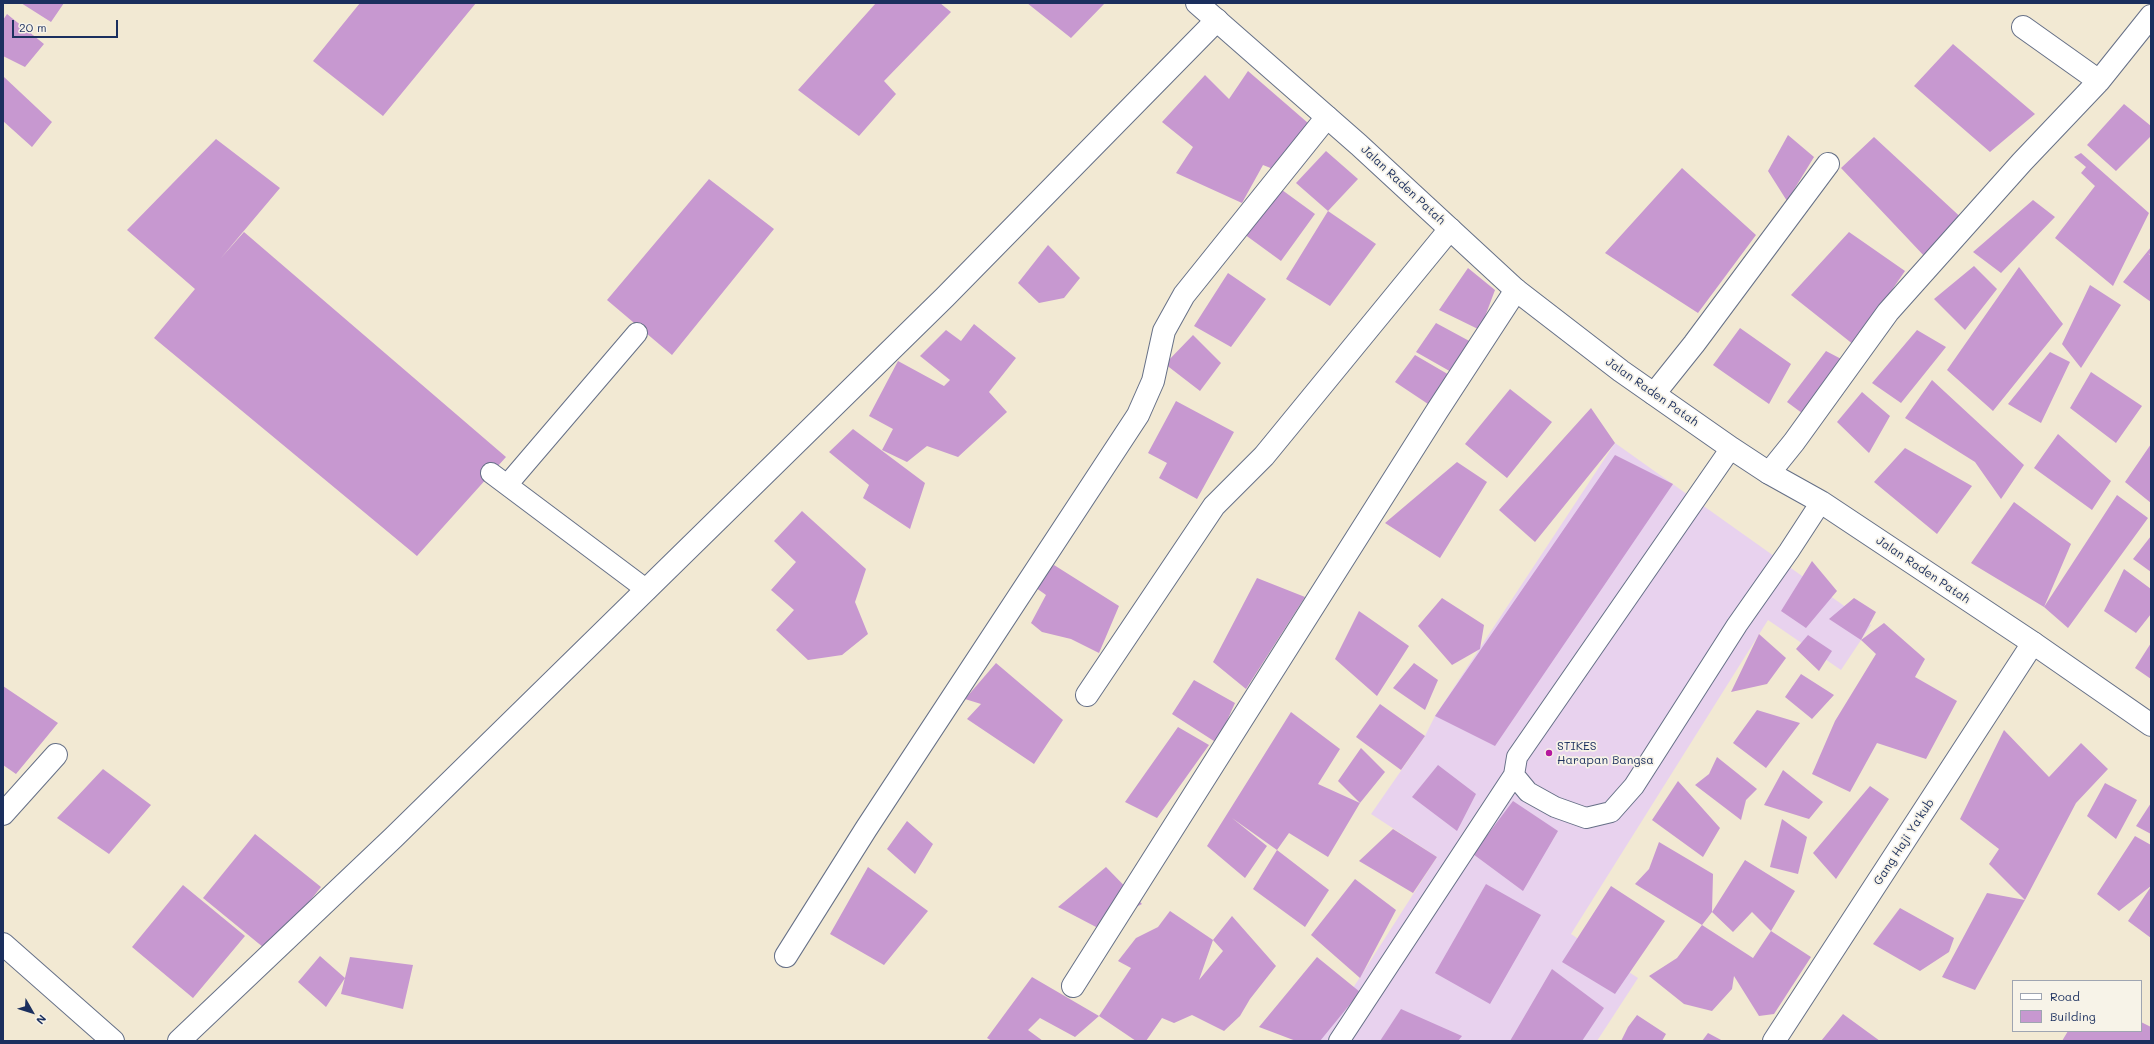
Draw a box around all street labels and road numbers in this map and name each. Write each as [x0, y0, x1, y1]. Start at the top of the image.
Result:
street label: Jalan Raden Patah [1358, 142, 1448, 228]
street label: Jalan Raden Patah [1603, 355, 1701, 429]
street label: Jalan Raden Patah [1873, 533, 1973, 607]
street label: Gang Haji Ya'kub [1871, 796, 1937, 888]

